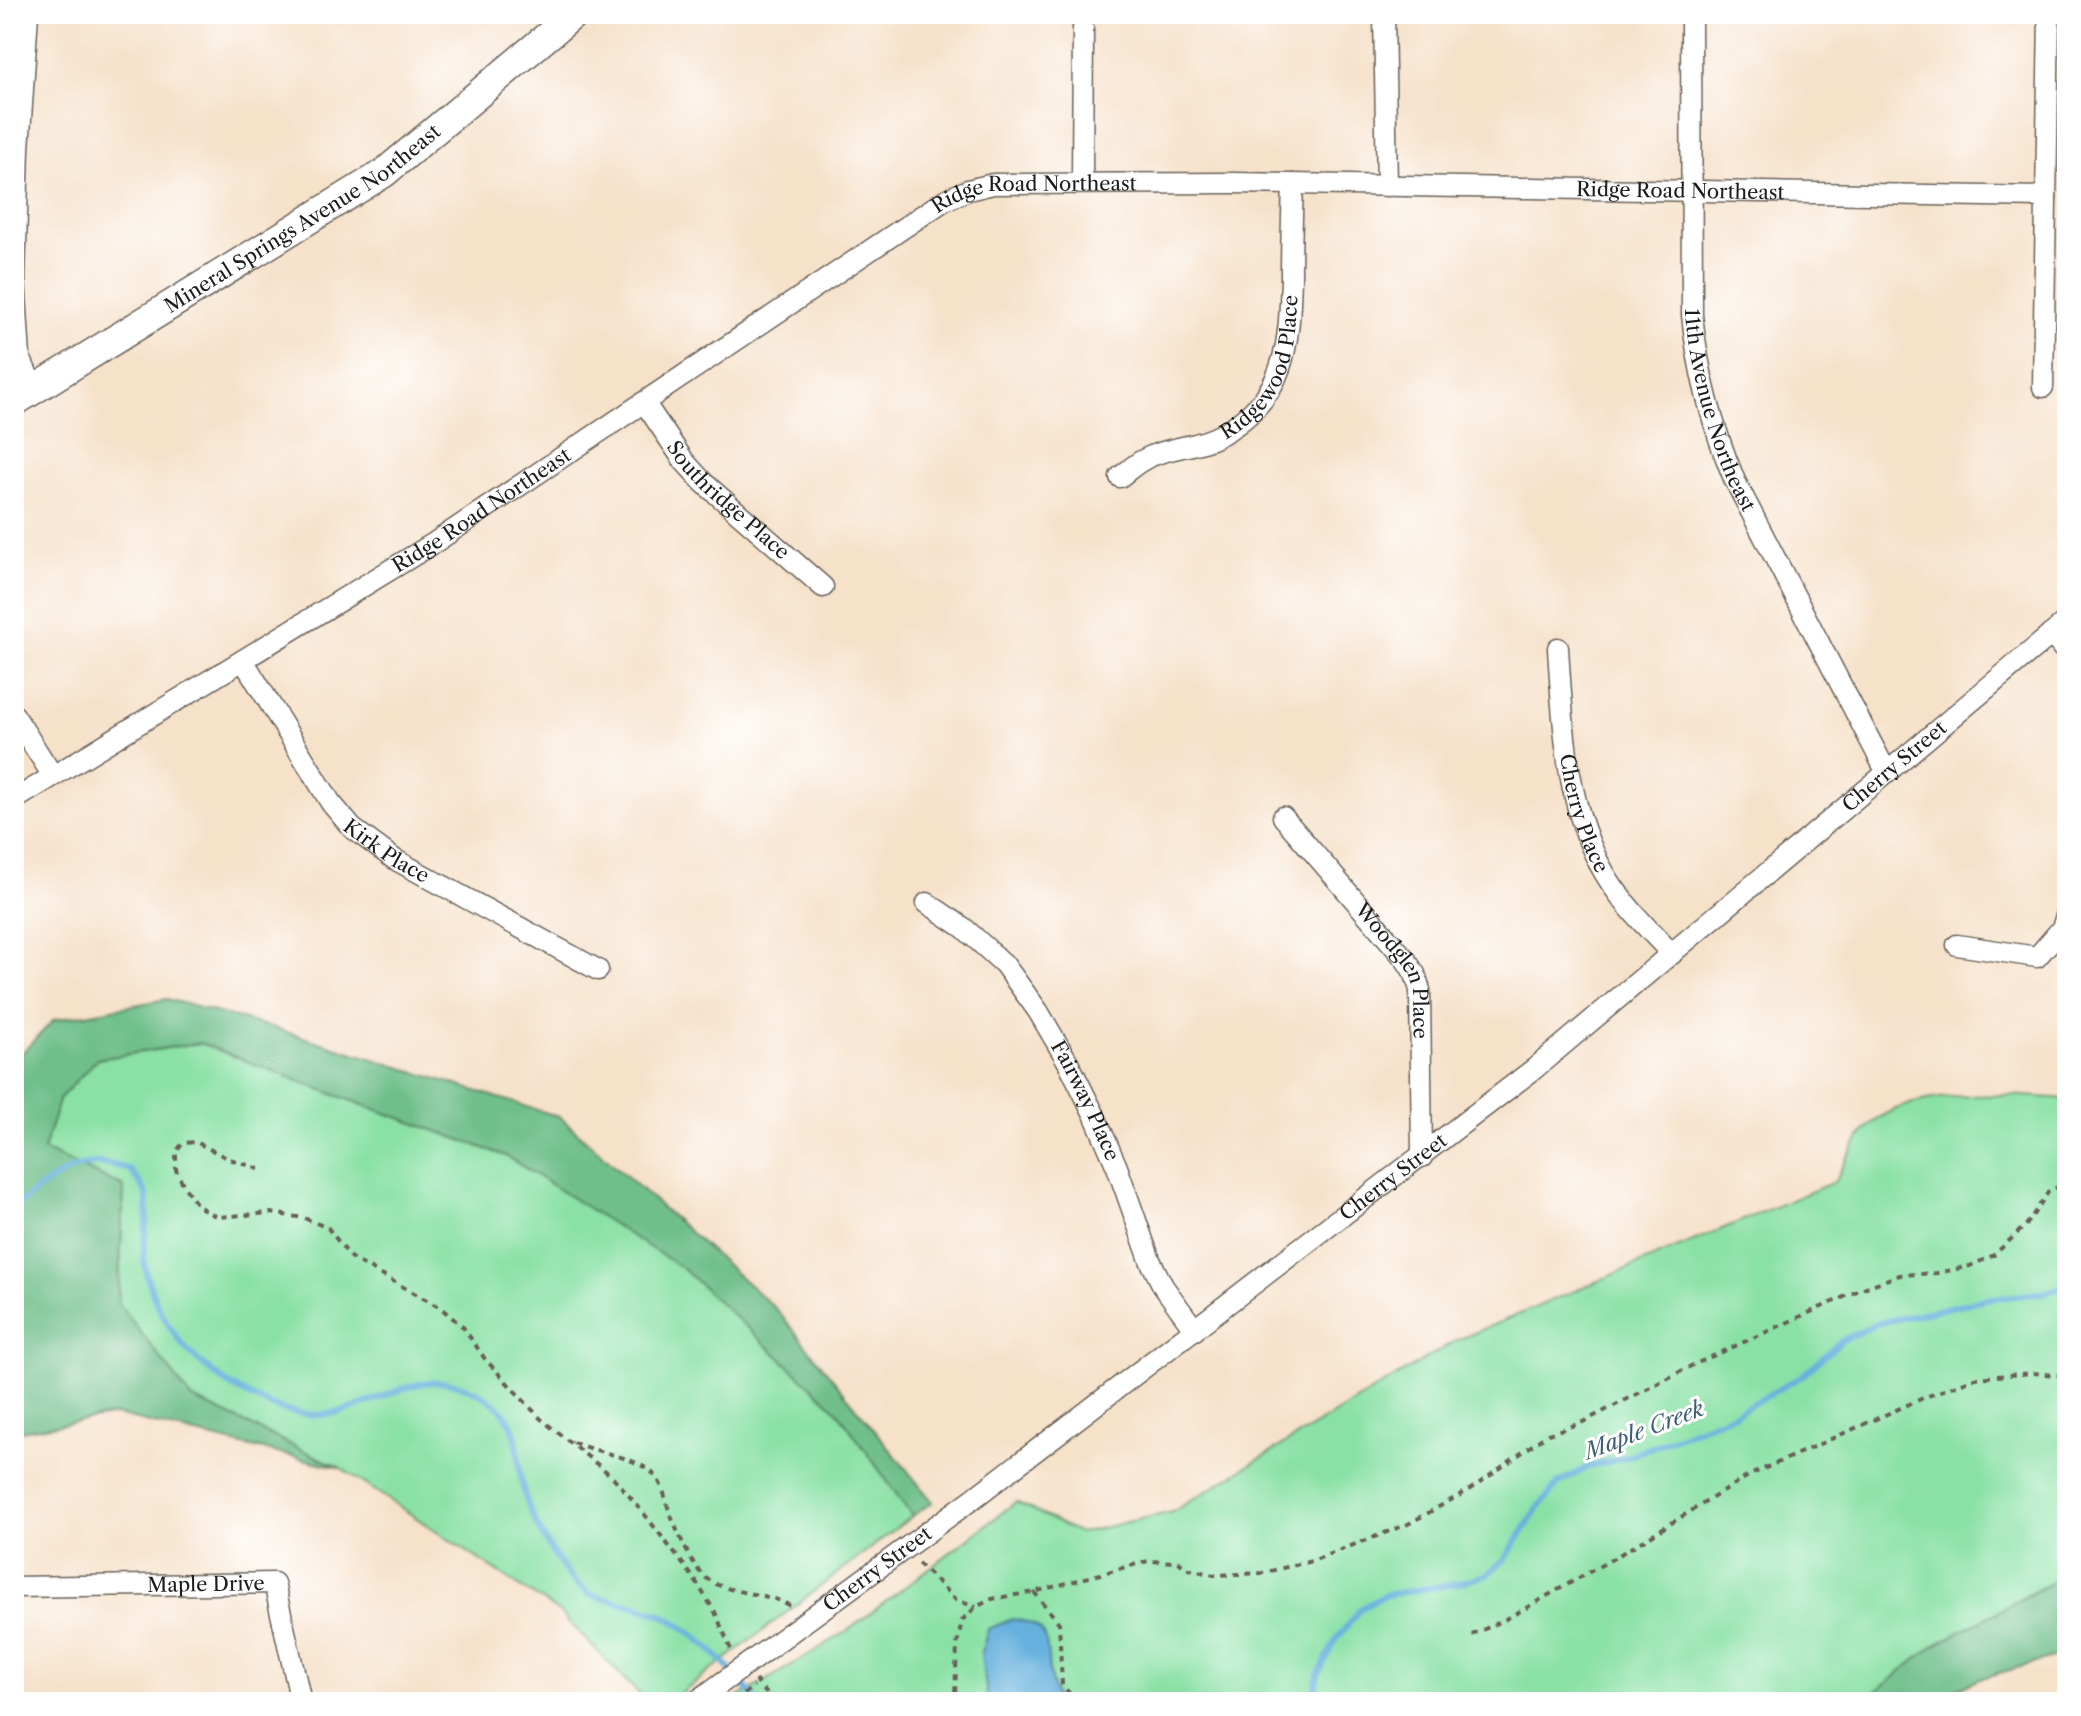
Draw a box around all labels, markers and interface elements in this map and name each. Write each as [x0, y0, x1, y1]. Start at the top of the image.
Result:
street label: Mineral Springs Avenue Northeast [160, 119, 445, 318]
street label: Ridge Road Northeast [927, 171, 1137, 218]
street label: Ridge Road Northeast [1576, 177, 1785, 204]
street label: Ridgewood Place [1216, 295, 1302, 444]
street label: 11th Avenue Northeast [1680, 308, 1761, 515]
street label: Southridge Place [662, 436, 794, 564]
street label: Ridge Road Northeast [388, 443, 575, 578]
street label: Cherry Street [1837, 716, 1951, 817]
street label: Cherry Place [1555, 752, 1614, 877]
street label: Kirk Place [339, 814, 433, 888]
street label: Woodglen Place [1350, 897, 1433, 1039]
street label: Fairway Place [1046, 1036, 1125, 1164]
street label: Cherry Street [1335, 1128, 1451, 1226]
water label: Maple Creek [1578, 1395, 1708, 1466]
street label: Cherry Street [818, 1521, 936, 1617]
street label: Maple Drive [147, 1571, 265, 1597]

